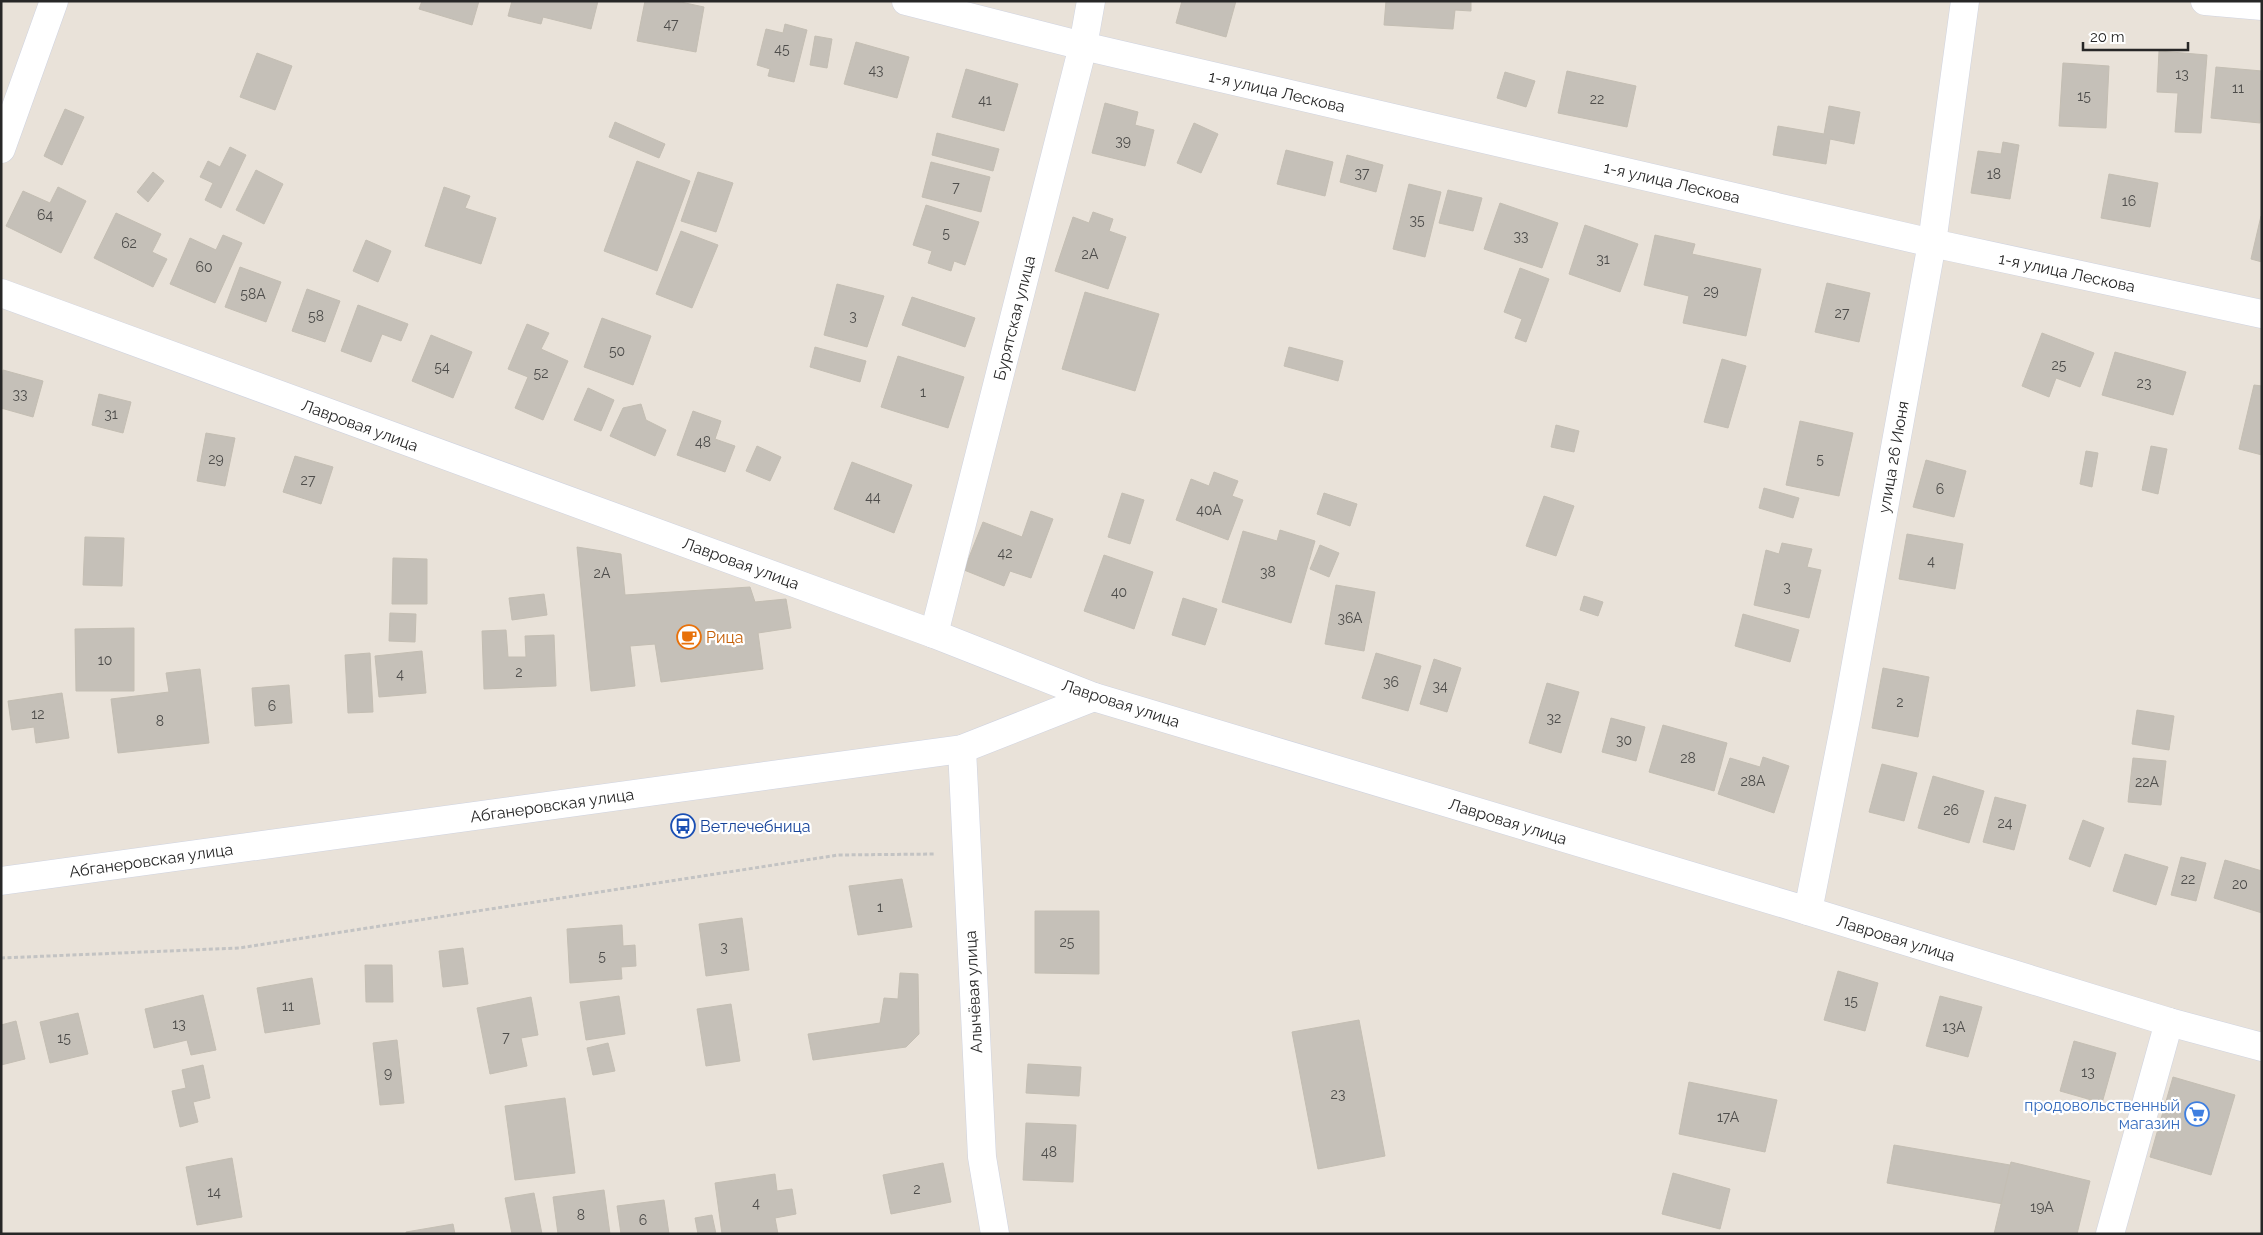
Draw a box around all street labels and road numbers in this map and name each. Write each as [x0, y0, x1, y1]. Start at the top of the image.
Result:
street label: 1-я улица Лескова [1207, 67, 1347, 116]
street label: 1-я улица Лескова [1602, 158, 1742, 207]
street label: 1-я улица Лескова [1997, 249, 2137, 296]
street label: Бурятская улица [990, 254, 1039, 382]
street label: Лавровая улица [299, 396, 421, 455]
street label: улица 26 Июня [1874, 399, 1913, 515]
street label: Лавровая улица [680, 534, 802, 593]
street label: Лавровая улица [1060, 675, 1182, 731]
street label: Абганеровская улица [469, 785, 635, 826]
street label: Лавровая улица [1446, 794, 1569, 849]
street label: Абганеровская улица [68, 840, 234, 881]
street label: Лавровая улица [1834, 911, 1957, 966]
street label: Алычёвая улица [961, 930, 986, 1054]

